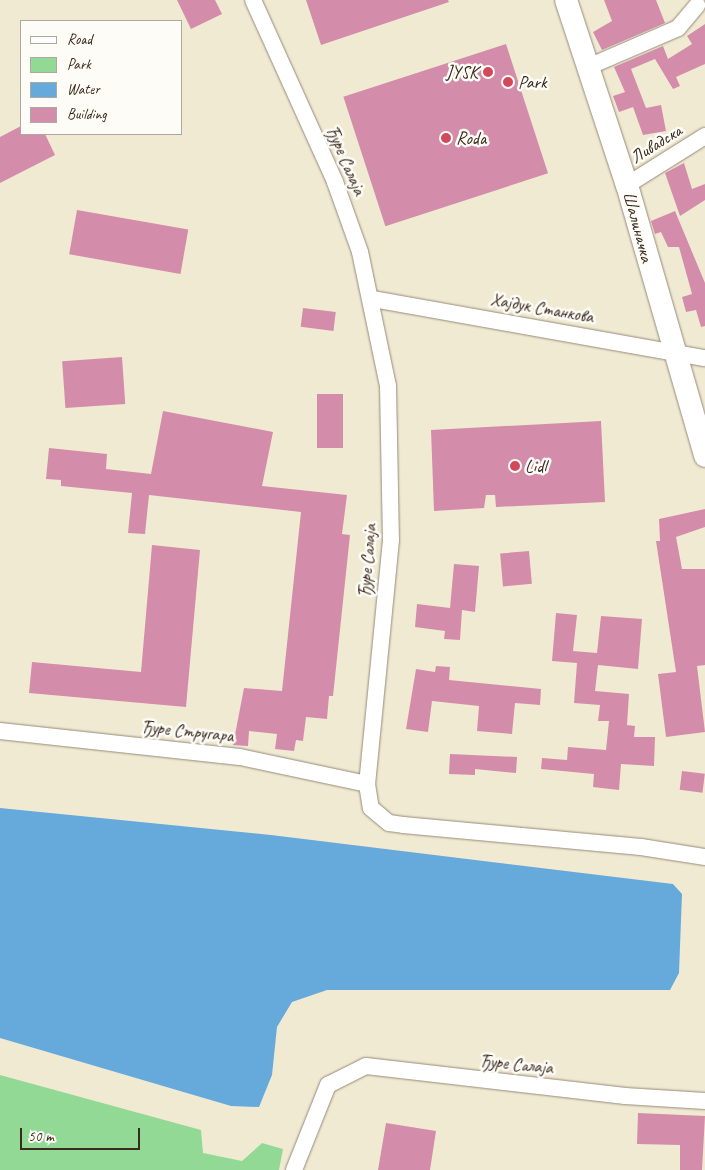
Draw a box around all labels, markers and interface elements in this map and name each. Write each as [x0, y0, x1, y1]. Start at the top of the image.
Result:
legend [20, 20, 182, 135]
text: Road [67, 30, 92, 49]
text: Park [67, 55, 91, 74]
place label: JYSK [446, 61, 478, 83]
marker: JYSK [482, 66, 494, 78]
place label: Park [518, 71, 547, 93]
marker: Park [502, 76, 514, 88]
text: Water [67, 80, 100, 99]
text: Building [67, 105, 106, 124]
street label: Ливадска [626, 120, 686, 168]
street label: Ђуре Салаја [321, 121, 371, 199]
place label: Roda [456, 127, 486, 149]
marker: Roda [440, 132, 452, 144]
street label: Шалиначка [618, 189, 658, 265]
street label: Хајдук Станкова [489, 288, 595, 328]
place label: Lidl [525, 455, 546, 477]
marker: Lidl [509, 460, 521, 472]
street label: Ђуре Салаја [353, 522, 381, 600]
street label: Ђуре Стругара [141, 716, 233, 746]
street label: Ђуре Салаја [477, 1049, 555, 1079]
scale bar [22, 1118, 142, 1150]
text: 50 m [28, 1127, 54, 1146]

